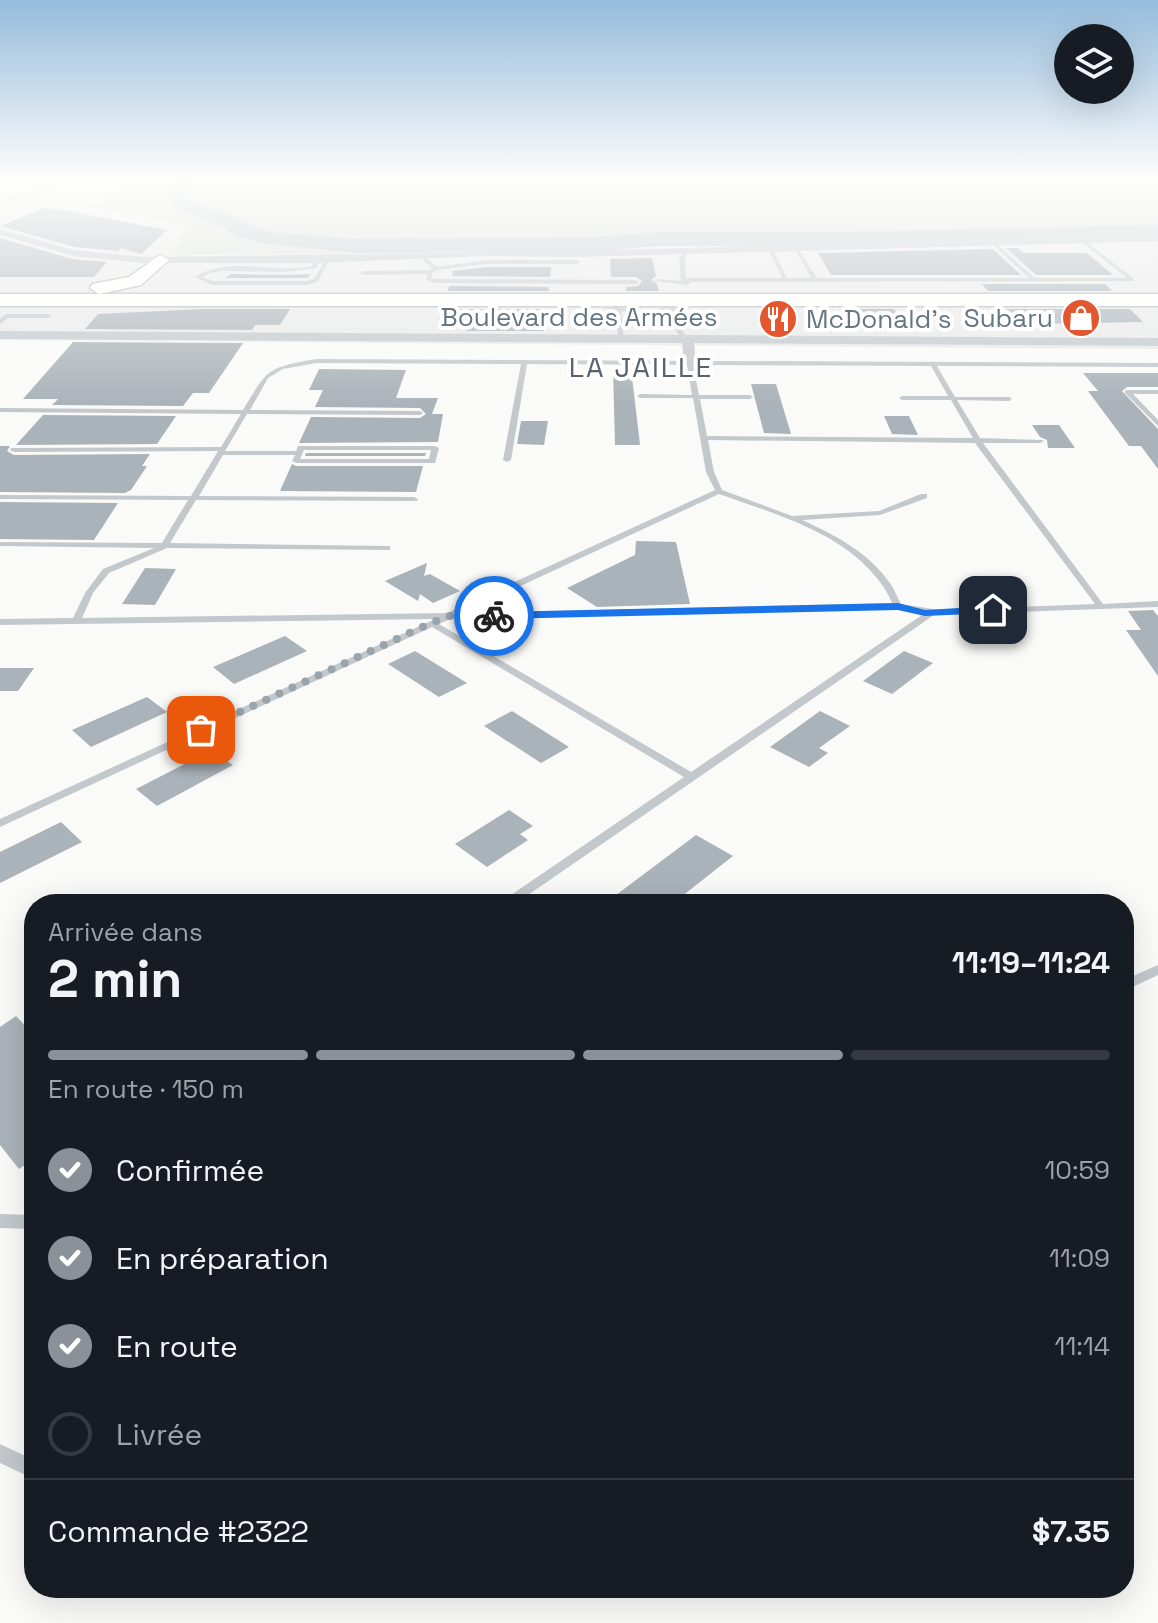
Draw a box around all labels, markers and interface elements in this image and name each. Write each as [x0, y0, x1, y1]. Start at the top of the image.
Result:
map controls [1054, 24, 1134, 104]
button: layers [1054, 24, 1134, 104]
shop icon: Subaru [1060, 297, 1102, 339]
restaurant icon: McDonald's [757, 298, 799, 340]
street label: Boulevard des Armées [441, 300, 717, 334]
place label: Subaru [964, 301, 1053, 335]
place label: McDonald's [806, 302, 951, 336]
district label: LA JAILLE [569, 349, 713, 385]
courier [454, 576, 534, 656]
pin [959, 576, 1027, 644]
icon: home [971, 588, 1015, 632]
icon: bike [472, 594, 516, 638]
pin [167, 696, 235, 764]
icon: bag [179, 708, 223, 752]
text: Arrivée dans [48, 915, 203, 949]
text: 11:19–11:24 [952, 943, 1110, 982]
text: 2 min [48, 946, 182, 1012]
text: En route · 150 m [48, 1072, 244, 1106]
icon: check [48, 1148, 92, 1192]
text: Confirmée [116, 1151, 264, 1190]
text: 10:59 [1044, 1153, 1110, 1187]
icon: check [48, 1236, 92, 1280]
text: En préparation [116, 1239, 329, 1278]
text: 11:09 [1049, 1241, 1110, 1275]
icon: check [48, 1324, 92, 1368]
text: En route [116, 1327, 238, 1366]
text: 11:14 [1055, 1329, 1110, 1363]
text: Livrée [116, 1415, 202, 1454]
text: Commande #2322 [48, 1512, 309, 1551]
text: $7.35 [1032, 1512, 1110, 1551]

